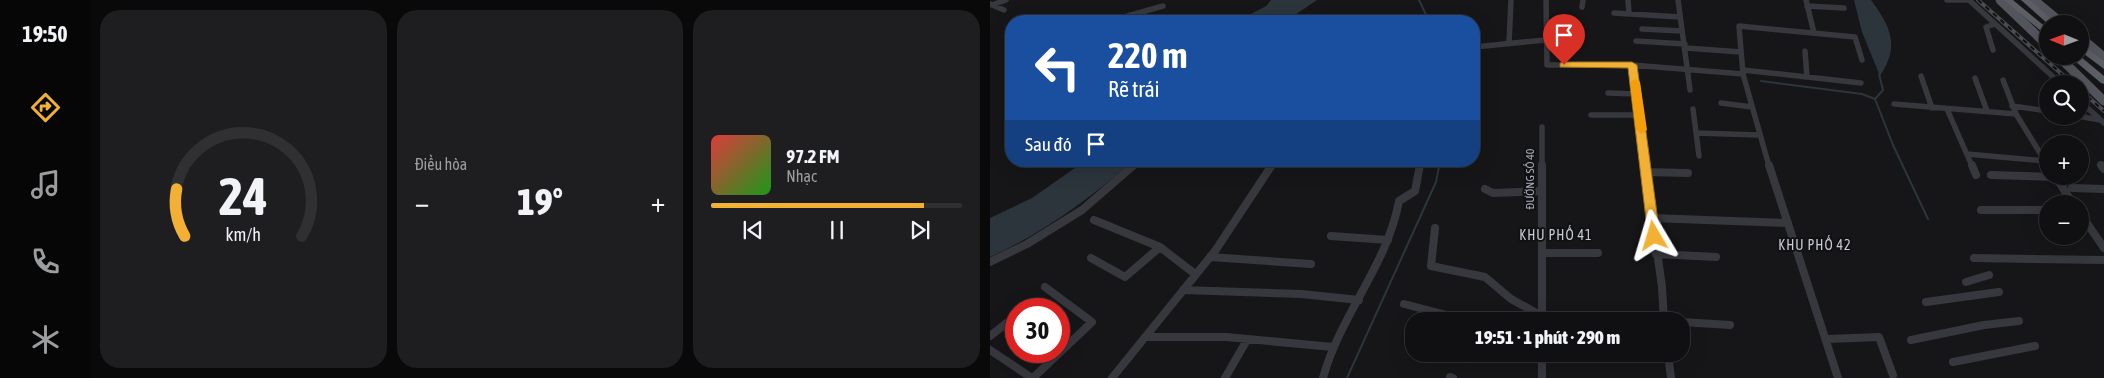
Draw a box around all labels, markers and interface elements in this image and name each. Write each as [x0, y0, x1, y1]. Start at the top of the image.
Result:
pin [1543, 14, 1585, 65]
north arrow [2039, 15, 2089, 65]
map controls [2039, 15, 2089, 245]
text: 19:50 [22, 21, 68, 47]
icon: arrive [1550, 21, 1578, 49]
icon: left [1025, 35, 1090, 100]
text: 220 m [1108, 35, 1187, 75]
button: search [2039, 75, 2089, 125]
text: Rẽ trái [1108, 76, 1160, 102]
icon: directions [28, 90, 63, 125]
icon: arrive [1082, 130, 1110, 158]
text: Sau đó [1025, 133, 1072, 155]
button: + [2039, 135, 2089, 185]
text: 97.2 FM [786, 145, 840, 167]
street label: ĐƯỜNG SỐ 40 [1523, 148, 1537, 209]
text: Điều hòa [415, 155, 467, 173]
text: 24 [219, 166, 268, 226]
icon: music [28, 167, 63, 202]
text: Nhạc [786, 167, 817, 185]
text: 19° [517, 180, 563, 223]
text: − [415, 186, 429, 218]
text: + [651, 186, 665, 218]
button: − [2039, 195, 2089, 245]
position arrow [1627, 209, 1679, 261]
icon: previous [739, 216, 767, 244]
icon: pause [823, 216, 851, 244]
icon: next [906, 216, 934, 244]
text: km/h [226, 224, 261, 245]
district label: KHU PHỐ 41 [1519, 225, 1593, 243]
district label: KHU PHỐ 42 [1778, 235, 1852, 253]
icon: phone [28, 244, 63, 279]
speed limit sign: 30 [1005, 298, 1070, 363]
icon: climate [28, 322, 63, 357]
text: 19:51 · 1 phút · 290 m [1475, 326, 1620, 348]

